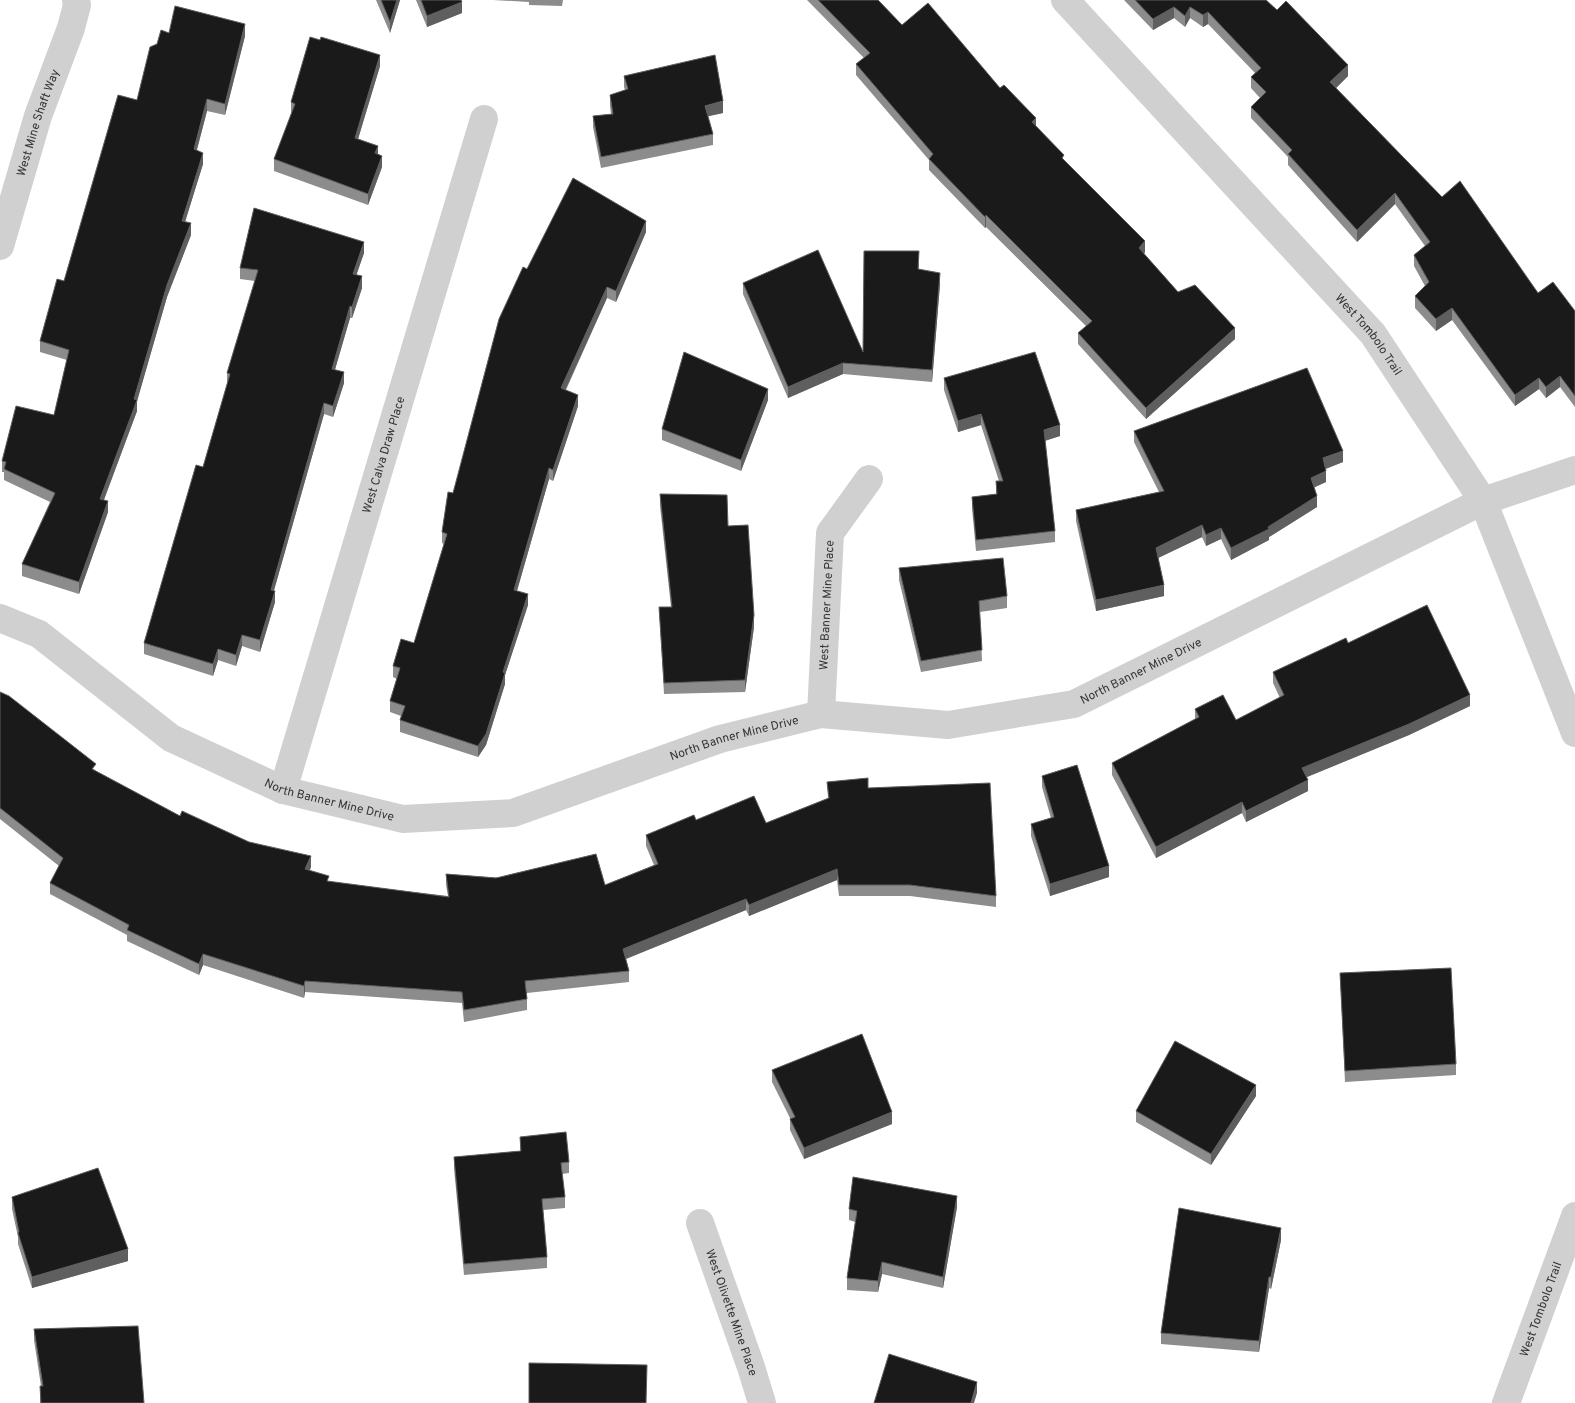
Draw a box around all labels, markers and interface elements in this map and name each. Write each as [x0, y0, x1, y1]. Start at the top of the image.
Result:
street label: West Mine Shaft Way [14, 67, 64, 178]
street label: West Tombolo Trail [1331, 291, 1405, 379]
street label: West Calva Draw Place [359, 395, 409, 515]
street label: West Banner Mine Place [816, 540, 839, 671]
street label: North Banner Mine Drive [1078, 635, 1205, 709]
street label: North Banner Mine Drive [668, 713, 801, 765]
street label: North Banner Mine Drive [261, 775, 396, 826]
street label: West Olivette Mine Place [701, 1247, 760, 1378]
street label: West Tombolo Trail [1517, 1260, 1566, 1359]

